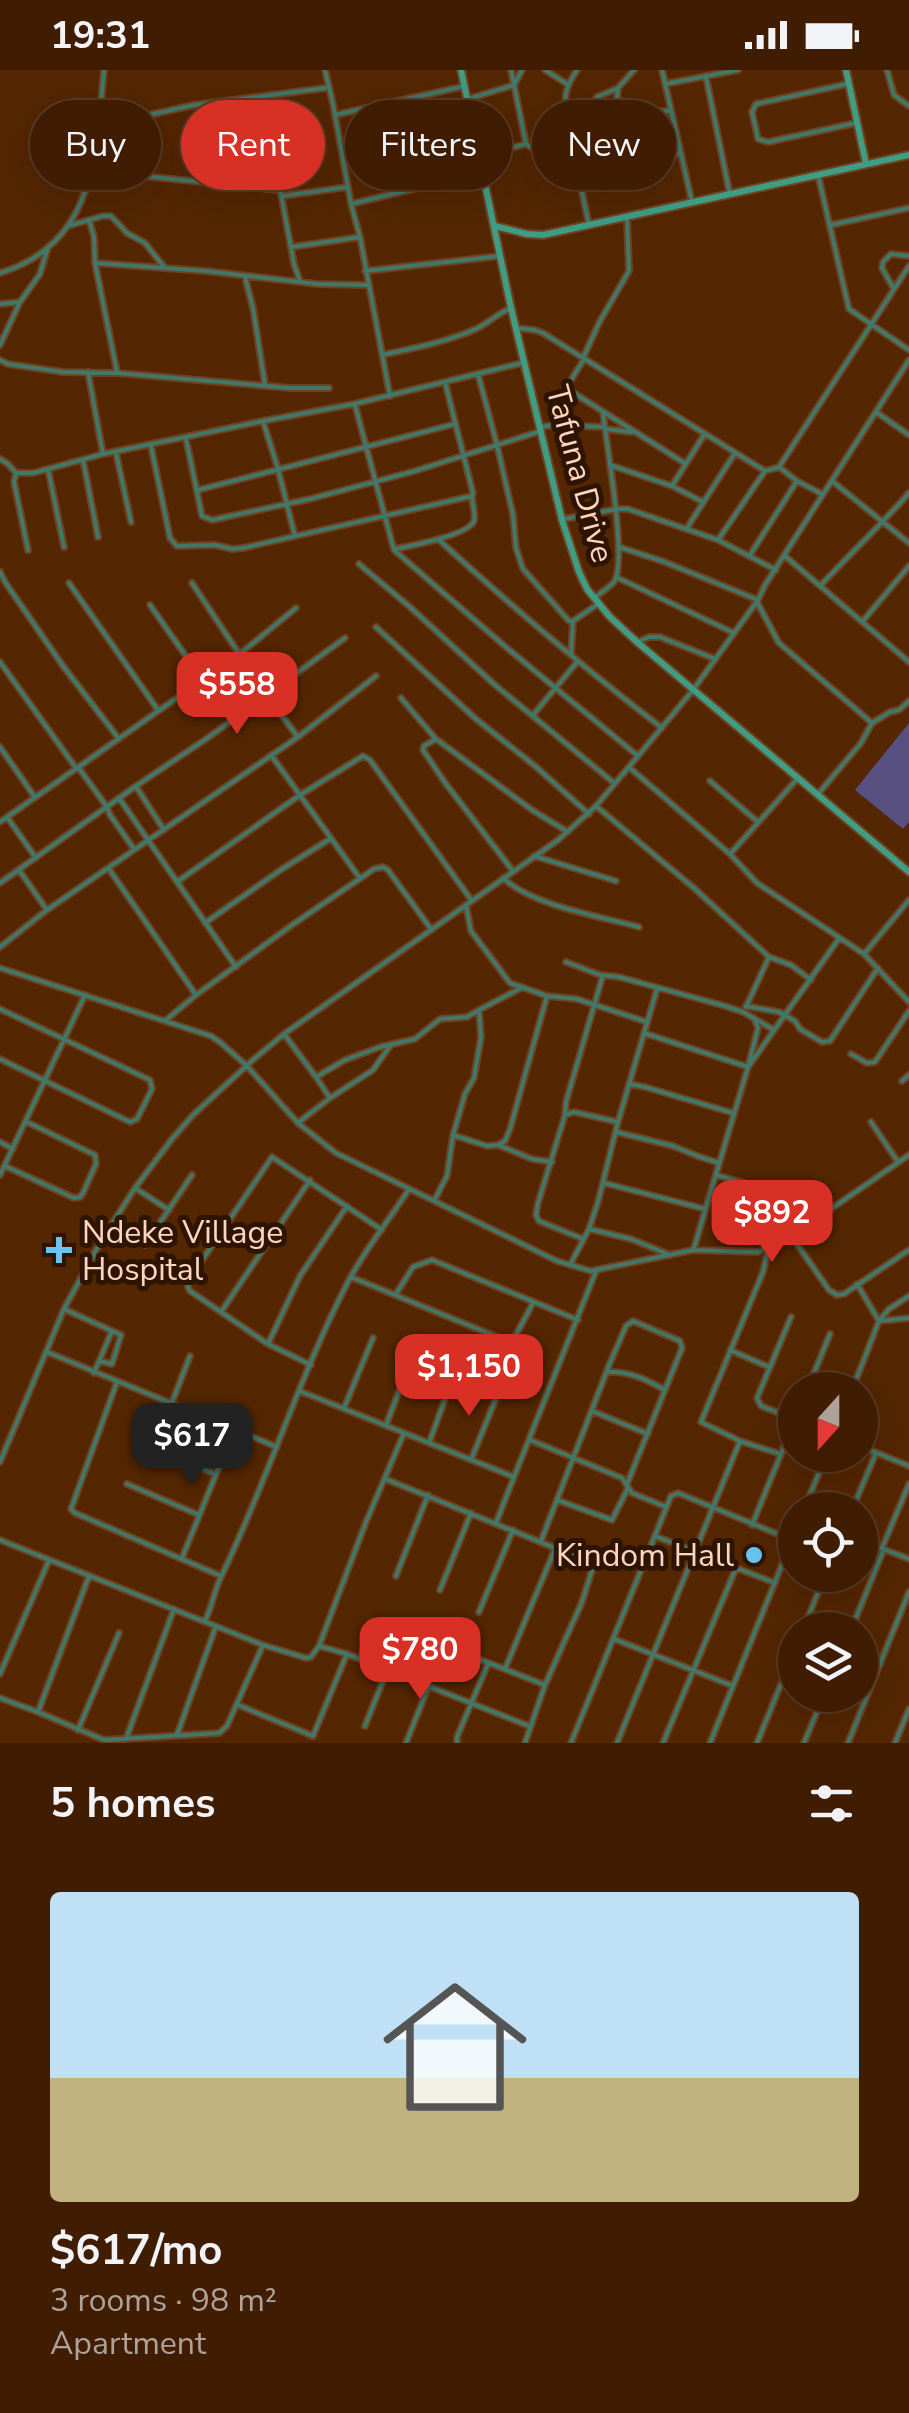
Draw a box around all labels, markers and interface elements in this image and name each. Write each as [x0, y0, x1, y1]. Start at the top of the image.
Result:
text: 19:31 [50, 10, 151, 61]
chip: Buy [30, 100, 161, 190]
chip: Rent [181, 100, 325, 190]
chip: Filters [345, 100, 512, 190]
chip: New [532, 100, 676, 190]
street label: Tafuna Drive [536, 381, 624, 567]
pin: $558 [178, 652, 296, 737]
text: $558 [199, 663, 275, 706]
pin: $892 [713, 1180, 831, 1265]
text: $892 [734, 1191, 810, 1234]
place label: Ndeke Village Hospital [82, 1211, 283, 1291]
marker: Ndeke Village Hospital [46, 1237, 72, 1263]
pin: $1,150 [388, 1334, 550, 1419]
text: $1,150 [417, 1345, 521, 1388]
north arrow [778, 1372, 878, 1472]
map controls [778, 1372, 878, 1712]
pin: $617 [133, 1403, 251, 1488]
text: $617 [154, 1414, 230, 1457]
button: locate [778, 1492, 878, 1592]
place label: Kindom Hall [556, 1534, 735, 1577]
marker: Kindom Hall [743, 1544, 765, 1566]
button: layers [778, 1612, 878, 1712]
pin: $780 [361, 1617, 479, 1702]
text: $780 [382, 1628, 458, 1671]
text: 5 homes [50, 1775, 215, 1832]
icon: filters [804, 1776, 859, 1831]
icon: home [365, 1957, 545, 2137]
text: $617/mo [50, 2222, 222, 2279]
text: 3 rooms · 98 m² [50, 2279, 277, 2322]
text: Apartment [50, 2322, 206, 2365]

